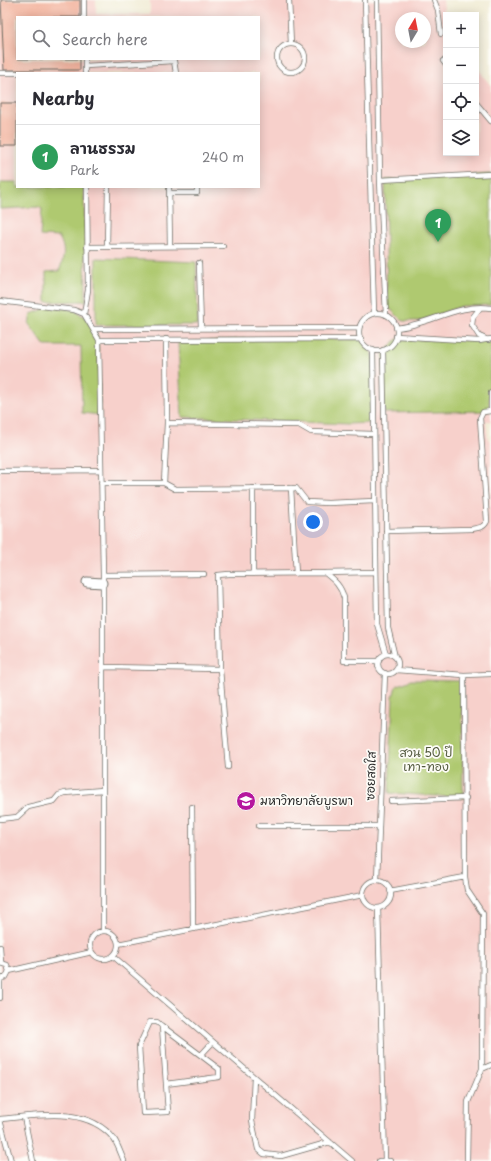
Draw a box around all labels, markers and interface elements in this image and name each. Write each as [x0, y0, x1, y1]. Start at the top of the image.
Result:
north arrow [395, 12, 431, 48]
map controls [443, 12, 479, 156]
button: + [443, 12, 479, 48]
search box [16, 16, 260, 60]
icon: search [30, 27, 52, 49]
text: Search here [62, 27, 148, 50]
button: − [443, 48, 479, 84]
button: locate [443, 84, 479, 120]
text: Nearby [32, 85, 94, 111]
button: layers [443, 120, 479, 156]
text: ลานธรรม [70, 136, 136, 159]
text: 1 [42, 147, 48, 166]
text: 240 m [202, 147, 244, 166]
text: Park [70, 160, 99, 179]
pin: 1 [425, 209, 451, 242]
your location [303, 512, 323, 532]
park label: สวน 50 ปี เทา-ทอง [399, 743, 453, 775]
street label: ซอยสดใส [360, 749, 380, 801]
school or university icon: มหาวิทยาลัยบูรพา [235, 790, 257, 812]
place label: มหาวิทยาลัยบูรพา [260, 791, 353, 810]

